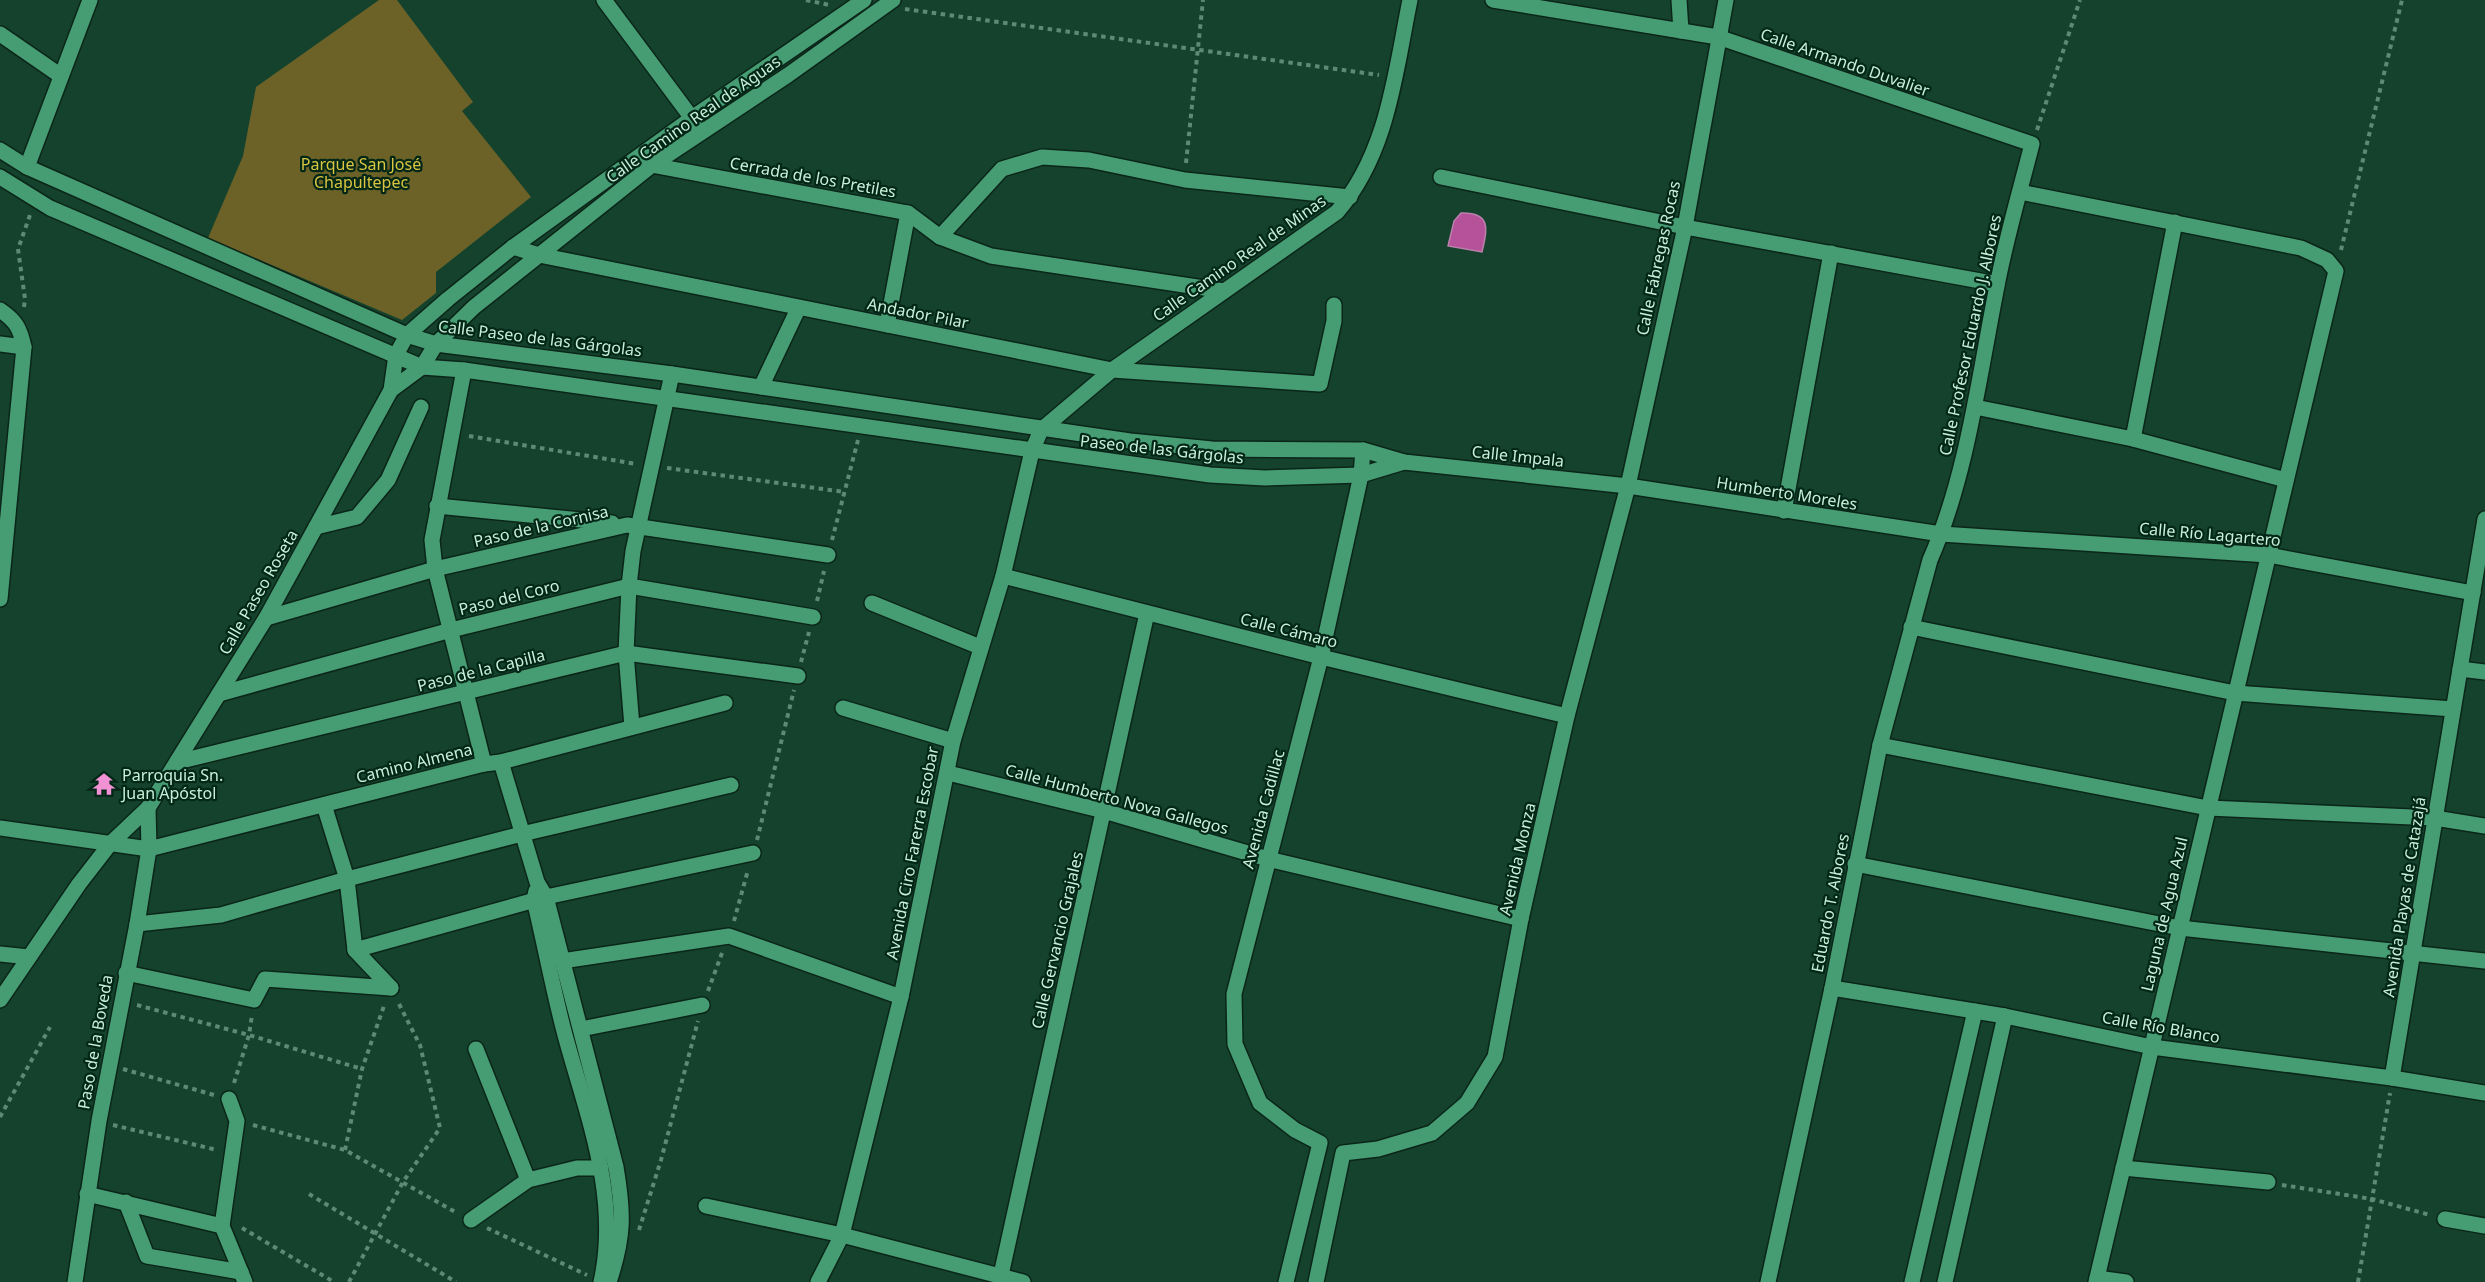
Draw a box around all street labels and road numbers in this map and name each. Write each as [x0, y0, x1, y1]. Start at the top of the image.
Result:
street label: Calle Armando Duvalier [1758, 23, 1933, 101]
street label: Calle Camino Real de Aguas [601, 50, 785, 188]
street label: Cerrada de los Pretiles [728, 152, 898, 202]
street label: Calle Fábregas Rocas [1631, 179, 1685, 337]
street label: Calle Camino Real de Minas [1148, 190, 1330, 326]
street label: Calle Profesor Eduardo J. Albores [1934, 212, 2006, 458]
street label: Andador Pilar [865, 292, 971, 334]
street label: Calle Paseo de las Gárgolas [437, 315, 643, 361]
street label: Paseo de las Gárgolas [1079, 429, 1245, 469]
street label: Calle Impala [1471, 440, 1565, 472]
street label: Humberto Moreles [1715, 471, 1859, 515]
street label: Paso de la Cornisa [472, 500, 610, 552]
street label: Calle Río Lagartero [2138, 517, 2282, 551]
street label: Calle Paseo Roseta [213, 526, 303, 658]
street label: Paso del Coro [456, 574, 562, 620]
street label: Calle Cámaro [1238, 607, 1340, 653]
street label: Paso de la Capilla [415, 644, 547, 696]
street label: Camino Almena [354, 738, 474, 788]
street label: Avenida Ciro Farerra Escobar [881, 744, 944, 961]
street label: Avenida Cadillac [1237, 747, 1290, 871]
street label: Calle Humberto Nova Gallegos [1003, 759, 1231, 839]
street label: Avenida Playas de Catazajá [2377, 795, 2431, 999]
street label: Avenida Monza [1493, 801, 1541, 917]
street label: Eduardo T. Albores [1806, 832, 1854, 974]
street label: Laguna de Agua Azul [2136, 835, 2192, 993]
street label: Calle Gervancio Grajales [1026, 849, 1088, 1031]
street label: Paso de la Boveda [72, 973, 118, 1111]
street label: Calle Río Blanco [2100, 1006, 2222, 1048]

